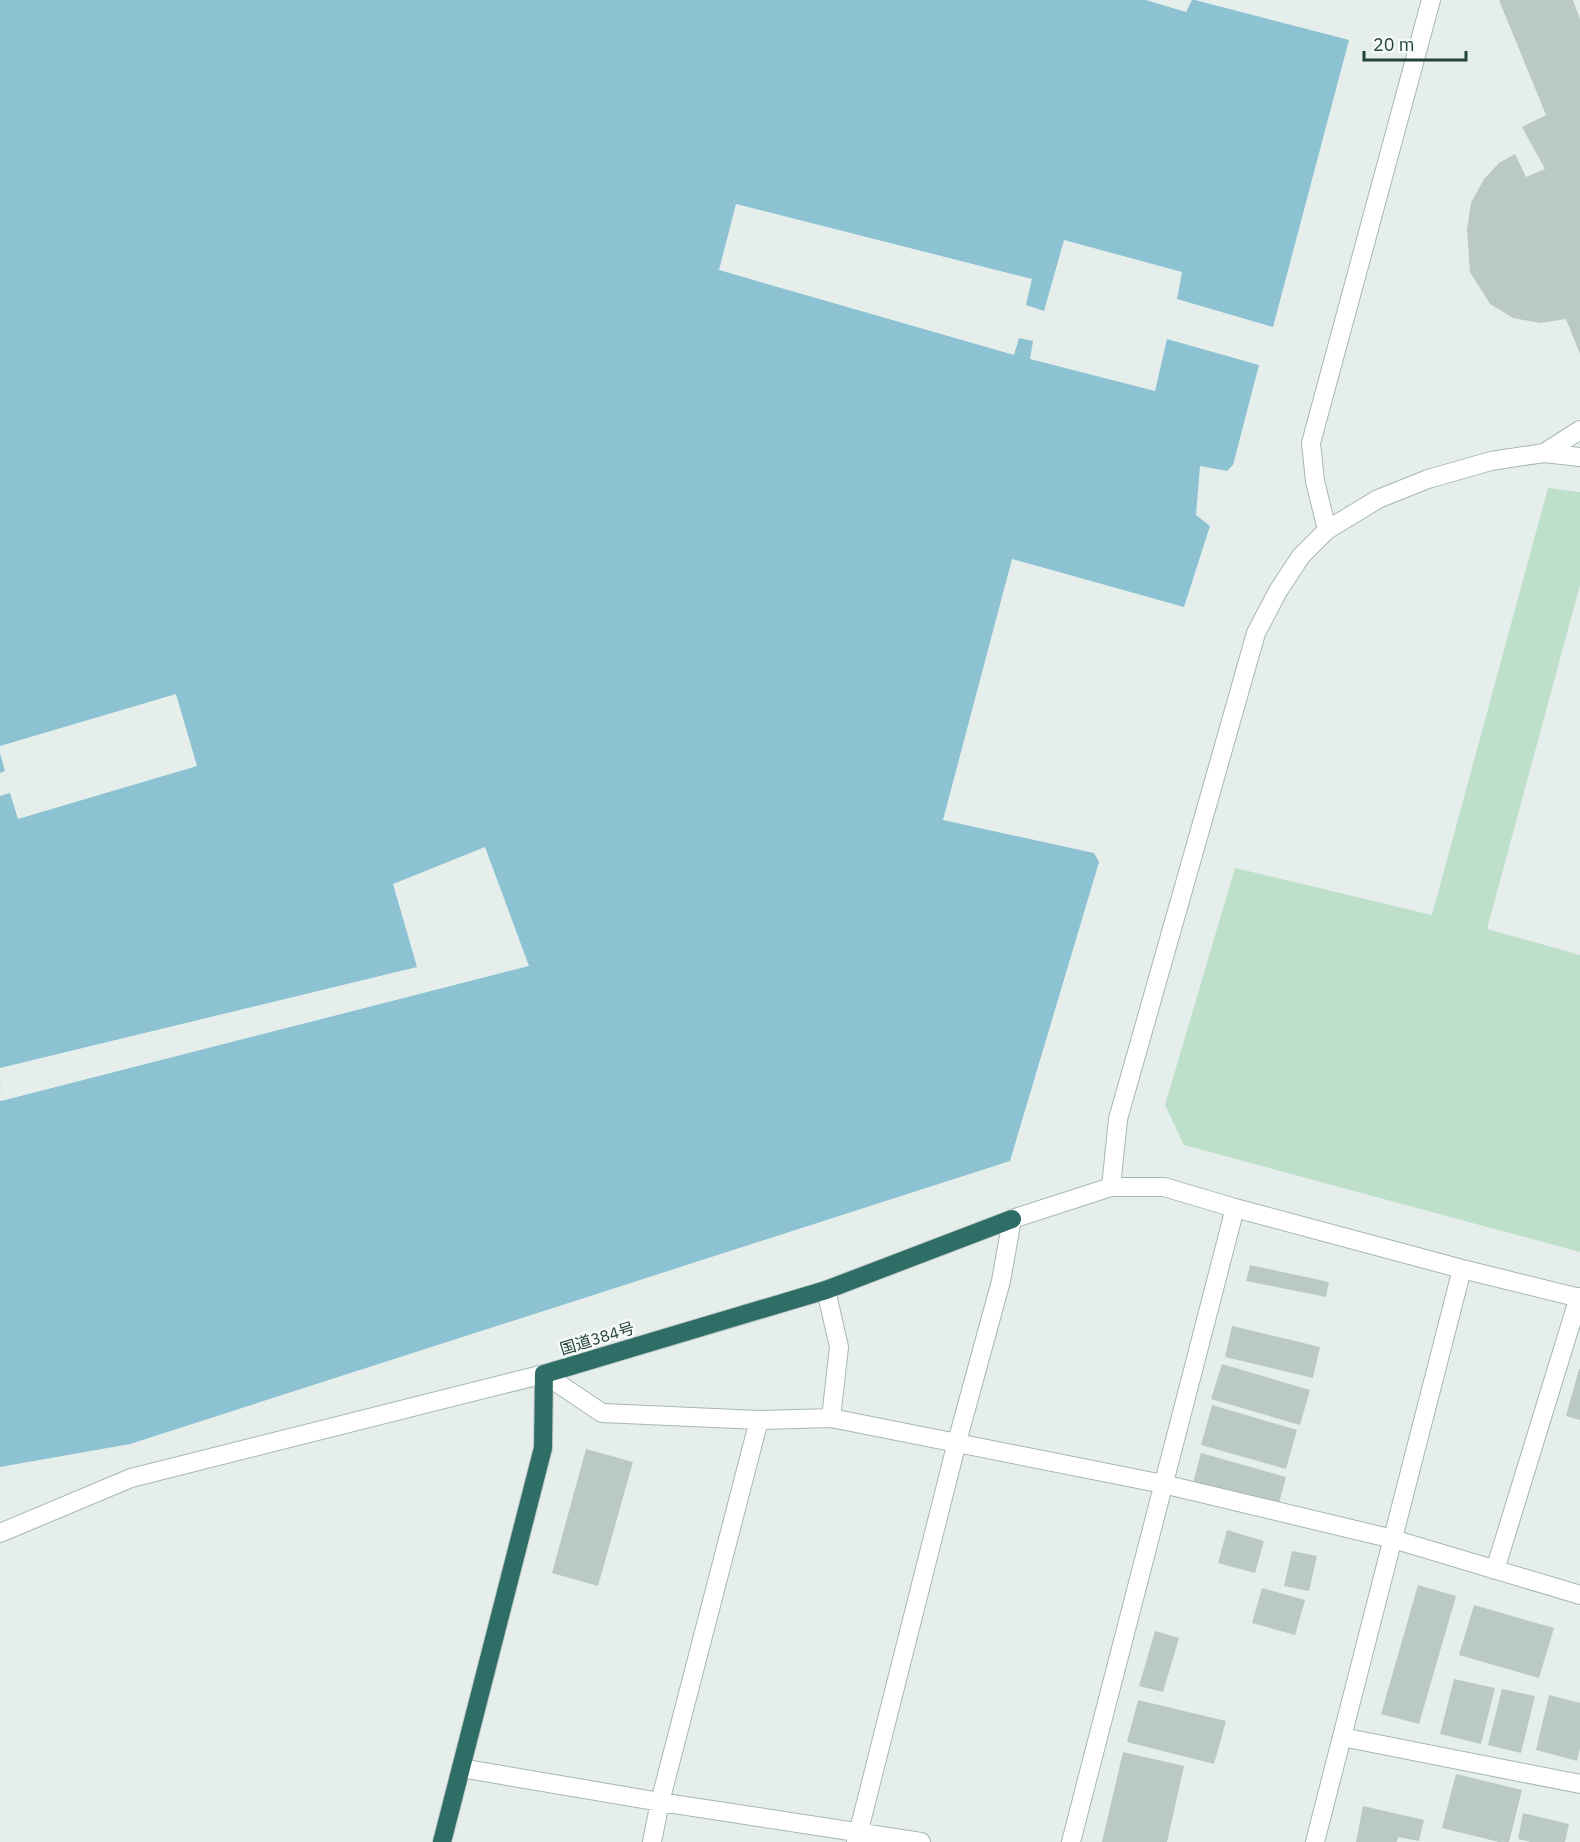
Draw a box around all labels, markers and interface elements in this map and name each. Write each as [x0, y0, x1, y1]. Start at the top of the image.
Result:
scale bar [1364, 24, 1466, 62]
text: 20 m [1373, 33, 1415, 56]
street label: 国道384号 [557, 1317, 637, 1359]

